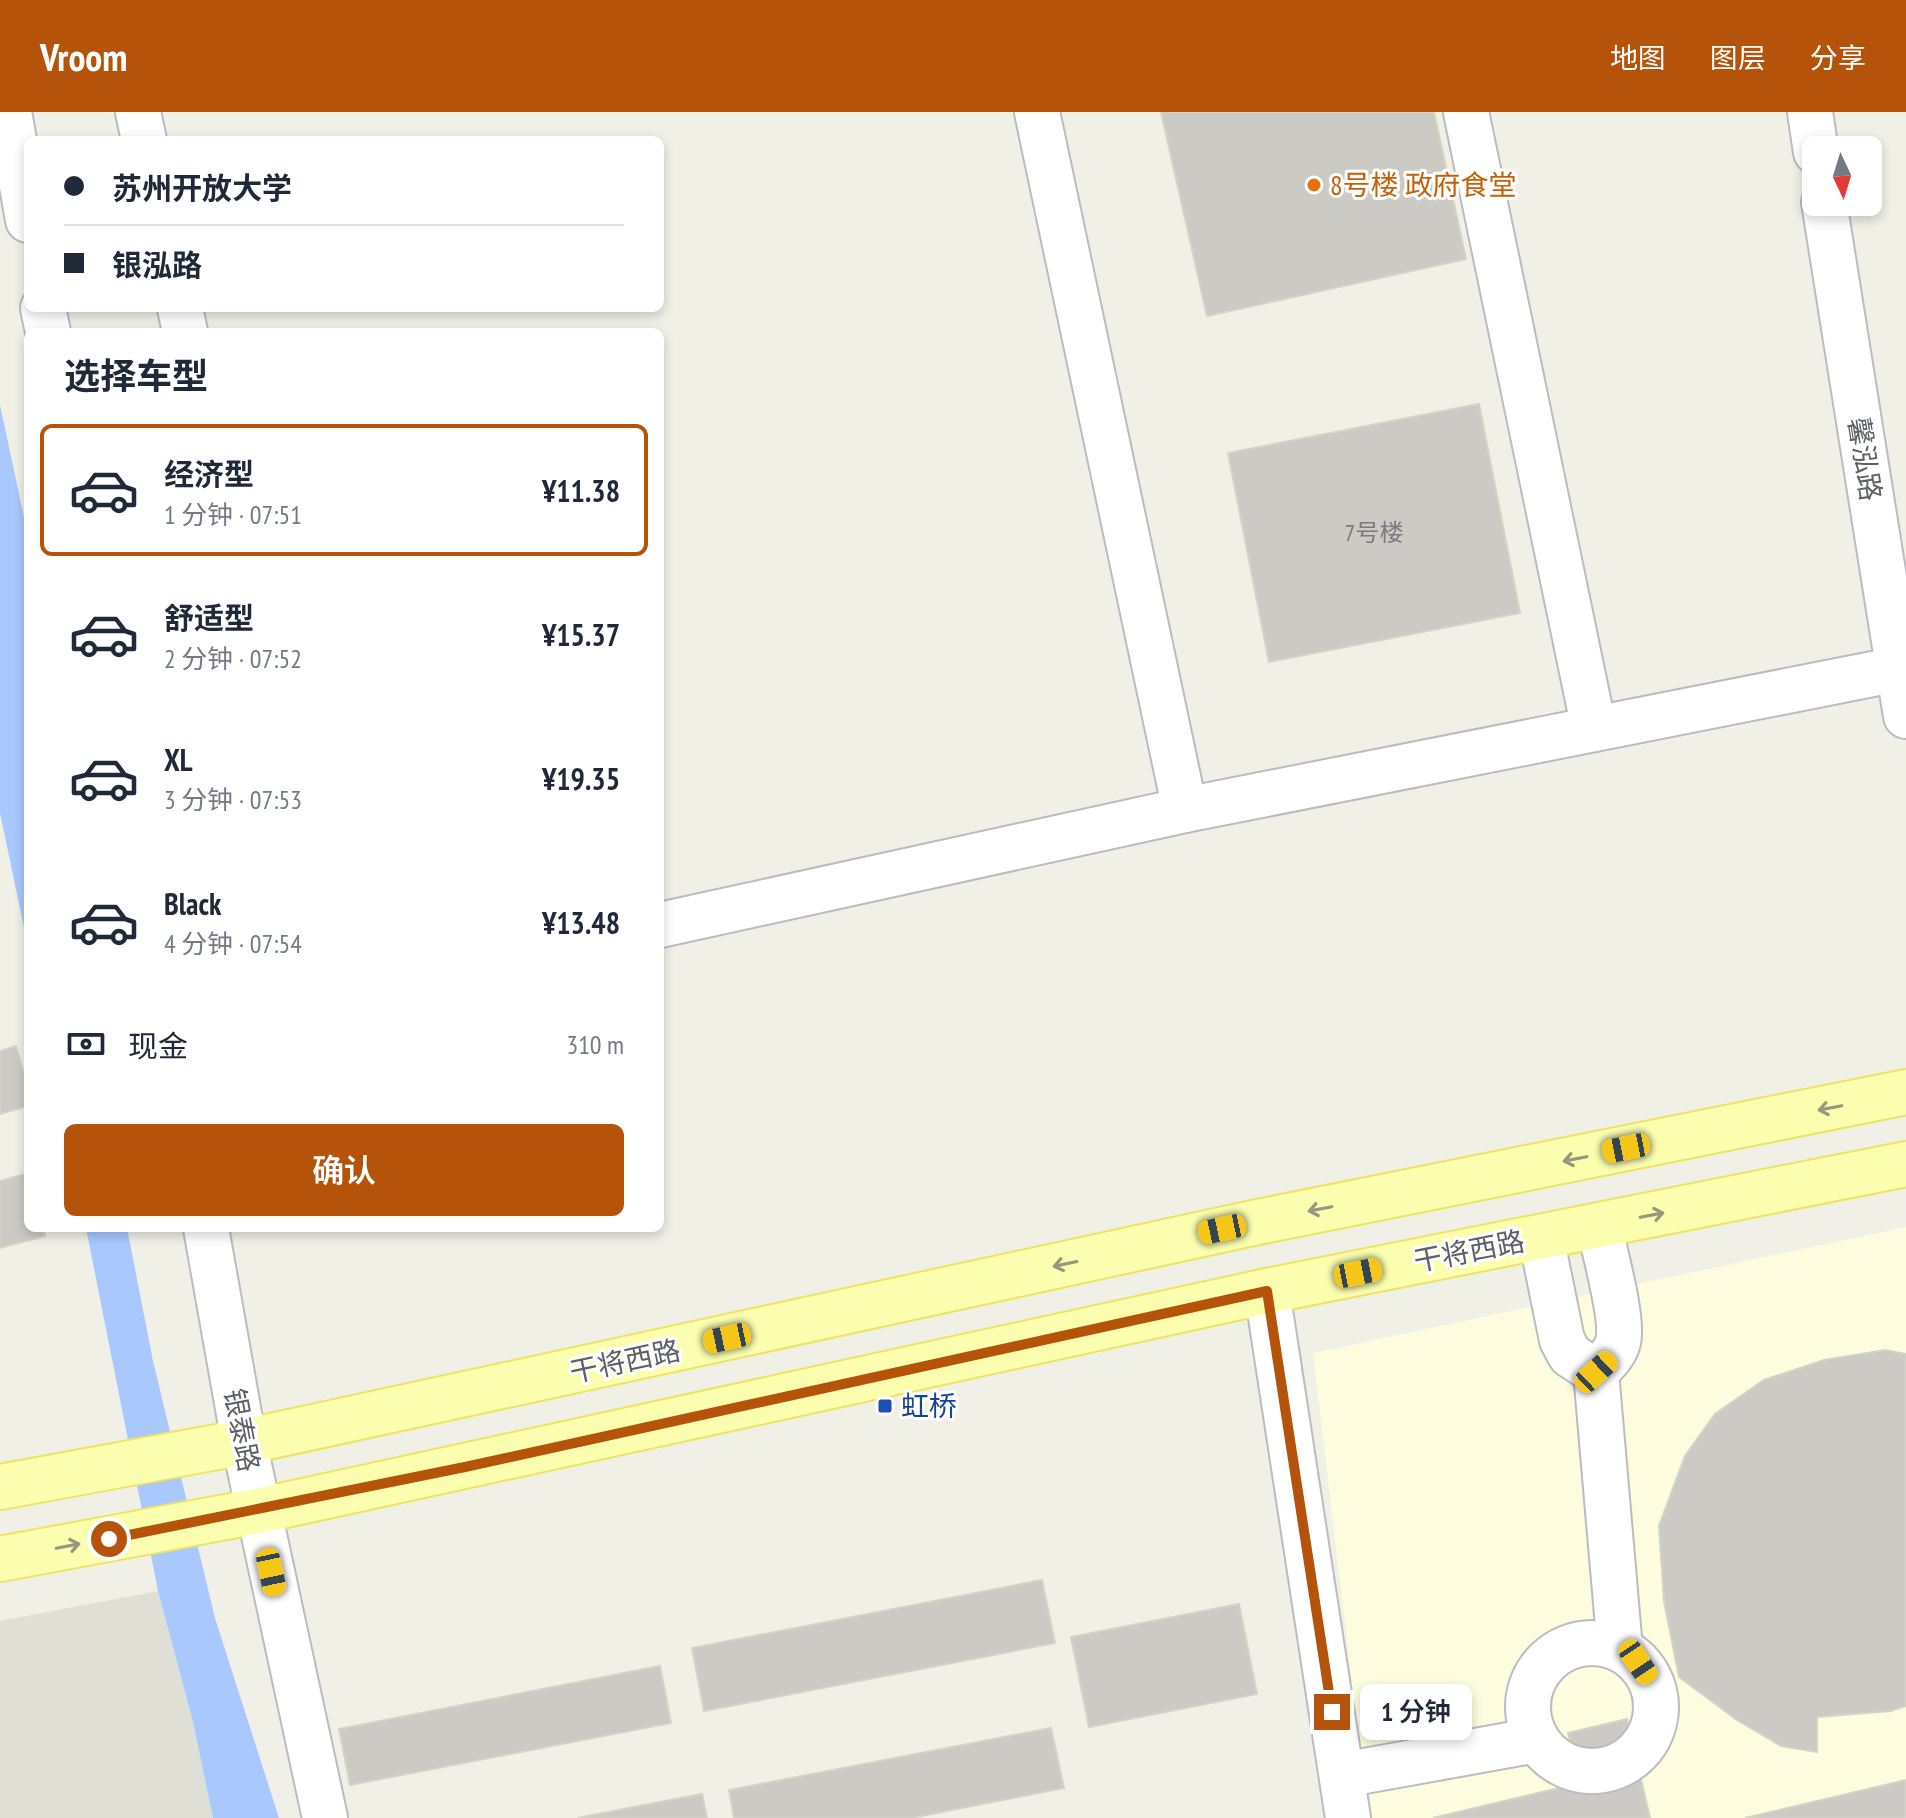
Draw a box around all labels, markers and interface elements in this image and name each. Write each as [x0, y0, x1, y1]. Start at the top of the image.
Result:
text: Vroom [40, 32, 127, 81]
text: 地图 [1610, 39, 1666, 76]
text: 图层 [1710, 39, 1766, 76]
text: 分享 [1810, 39, 1866, 76]
north arrow [1802, 136, 1882, 216]
map controls [1802, 136, 1882, 216]
place label: 8号楼 政府食堂 [1330, 166, 1517, 203]
text: 苏州开放大学 [112, 168, 292, 207]
marker: 8号楼 政府食堂 [1305, 176, 1323, 194]
text: 银泓路 [112, 245, 202, 284]
text: 选择车型 [64, 352, 208, 399]
street label: 馨泓路 [1841, 415, 1890, 503]
icon: car [68, 454, 140, 526]
text: 经济型 [164, 454, 254, 493]
text: ¥11.38 [542, 471, 620, 510]
text: 1 分钟 · 07:51 [164, 498, 302, 531]
house number: 7号楼 [1345, 517, 1403, 548]
icon: car [68, 598, 140, 670]
text: 舒适型 [164, 598, 254, 637]
text: ¥15.37 [542, 615, 620, 654]
text: 2 分钟 · 07:52 [164, 642, 302, 675]
text: XL [164, 740, 193, 779]
icon: car [68, 742, 140, 814]
text: ¥19.35 [542, 759, 620, 798]
text: 3 分钟 · 07:53 [164, 783, 302, 816]
text: Black [164, 884, 221, 923]
icon: car [68, 886, 140, 958]
text: ¥13.48 [542, 903, 620, 942]
text: 4 分钟 · 07:54 [164, 927, 302, 960]
icon: cash [64, 1022, 108, 1066]
text: 现金 [128, 1026, 188, 1065]
text: 310 m [566, 1028, 624, 1061]
one-way arrow [1817, 1101, 1843, 1116]
button: 确认 [64, 1124, 624, 1216]
car [1600, 1132, 1652, 1164]
one-way arrow [1562, 1152, 1588, 1167]
one-way arrow [1307, 1203, 1333, 1218]
one-way arrow [1639, 1206, 1664, 1221]
car [1196, 1212, 1248, 1246]
street label: 干将西路 [1410, 1222, 1527, 1279]
one-way arrow [1053, 1257, 1079, 1272]
car [1332, 1257, 1384, 1289]
car [701, 1321, 753, 1355]
street label: 干将西路 [566, 1331, 684, 1390]
car [1570, 1347, 1622, 1397]
street label: 银泰路 [216, 1385, 269, 1475]
place label: 虹桥 [901, 1387, 957, 1424]
marker: 虹桥 [876, 1397, 894, 1415]
route start [91, 1521, 127, 1557]
one-way arrow [55, 1538, 80, 1553]
car [254, 1546, 288, 1598]
car [1615, 1635, 1661, 1689]
callout: 1 分钟 [1360, 1684, 1472, 1740]
route end [1314, 1694, 1350, 1730]
text: 1 分钟 [1381, 1695, 1451, 1728]

